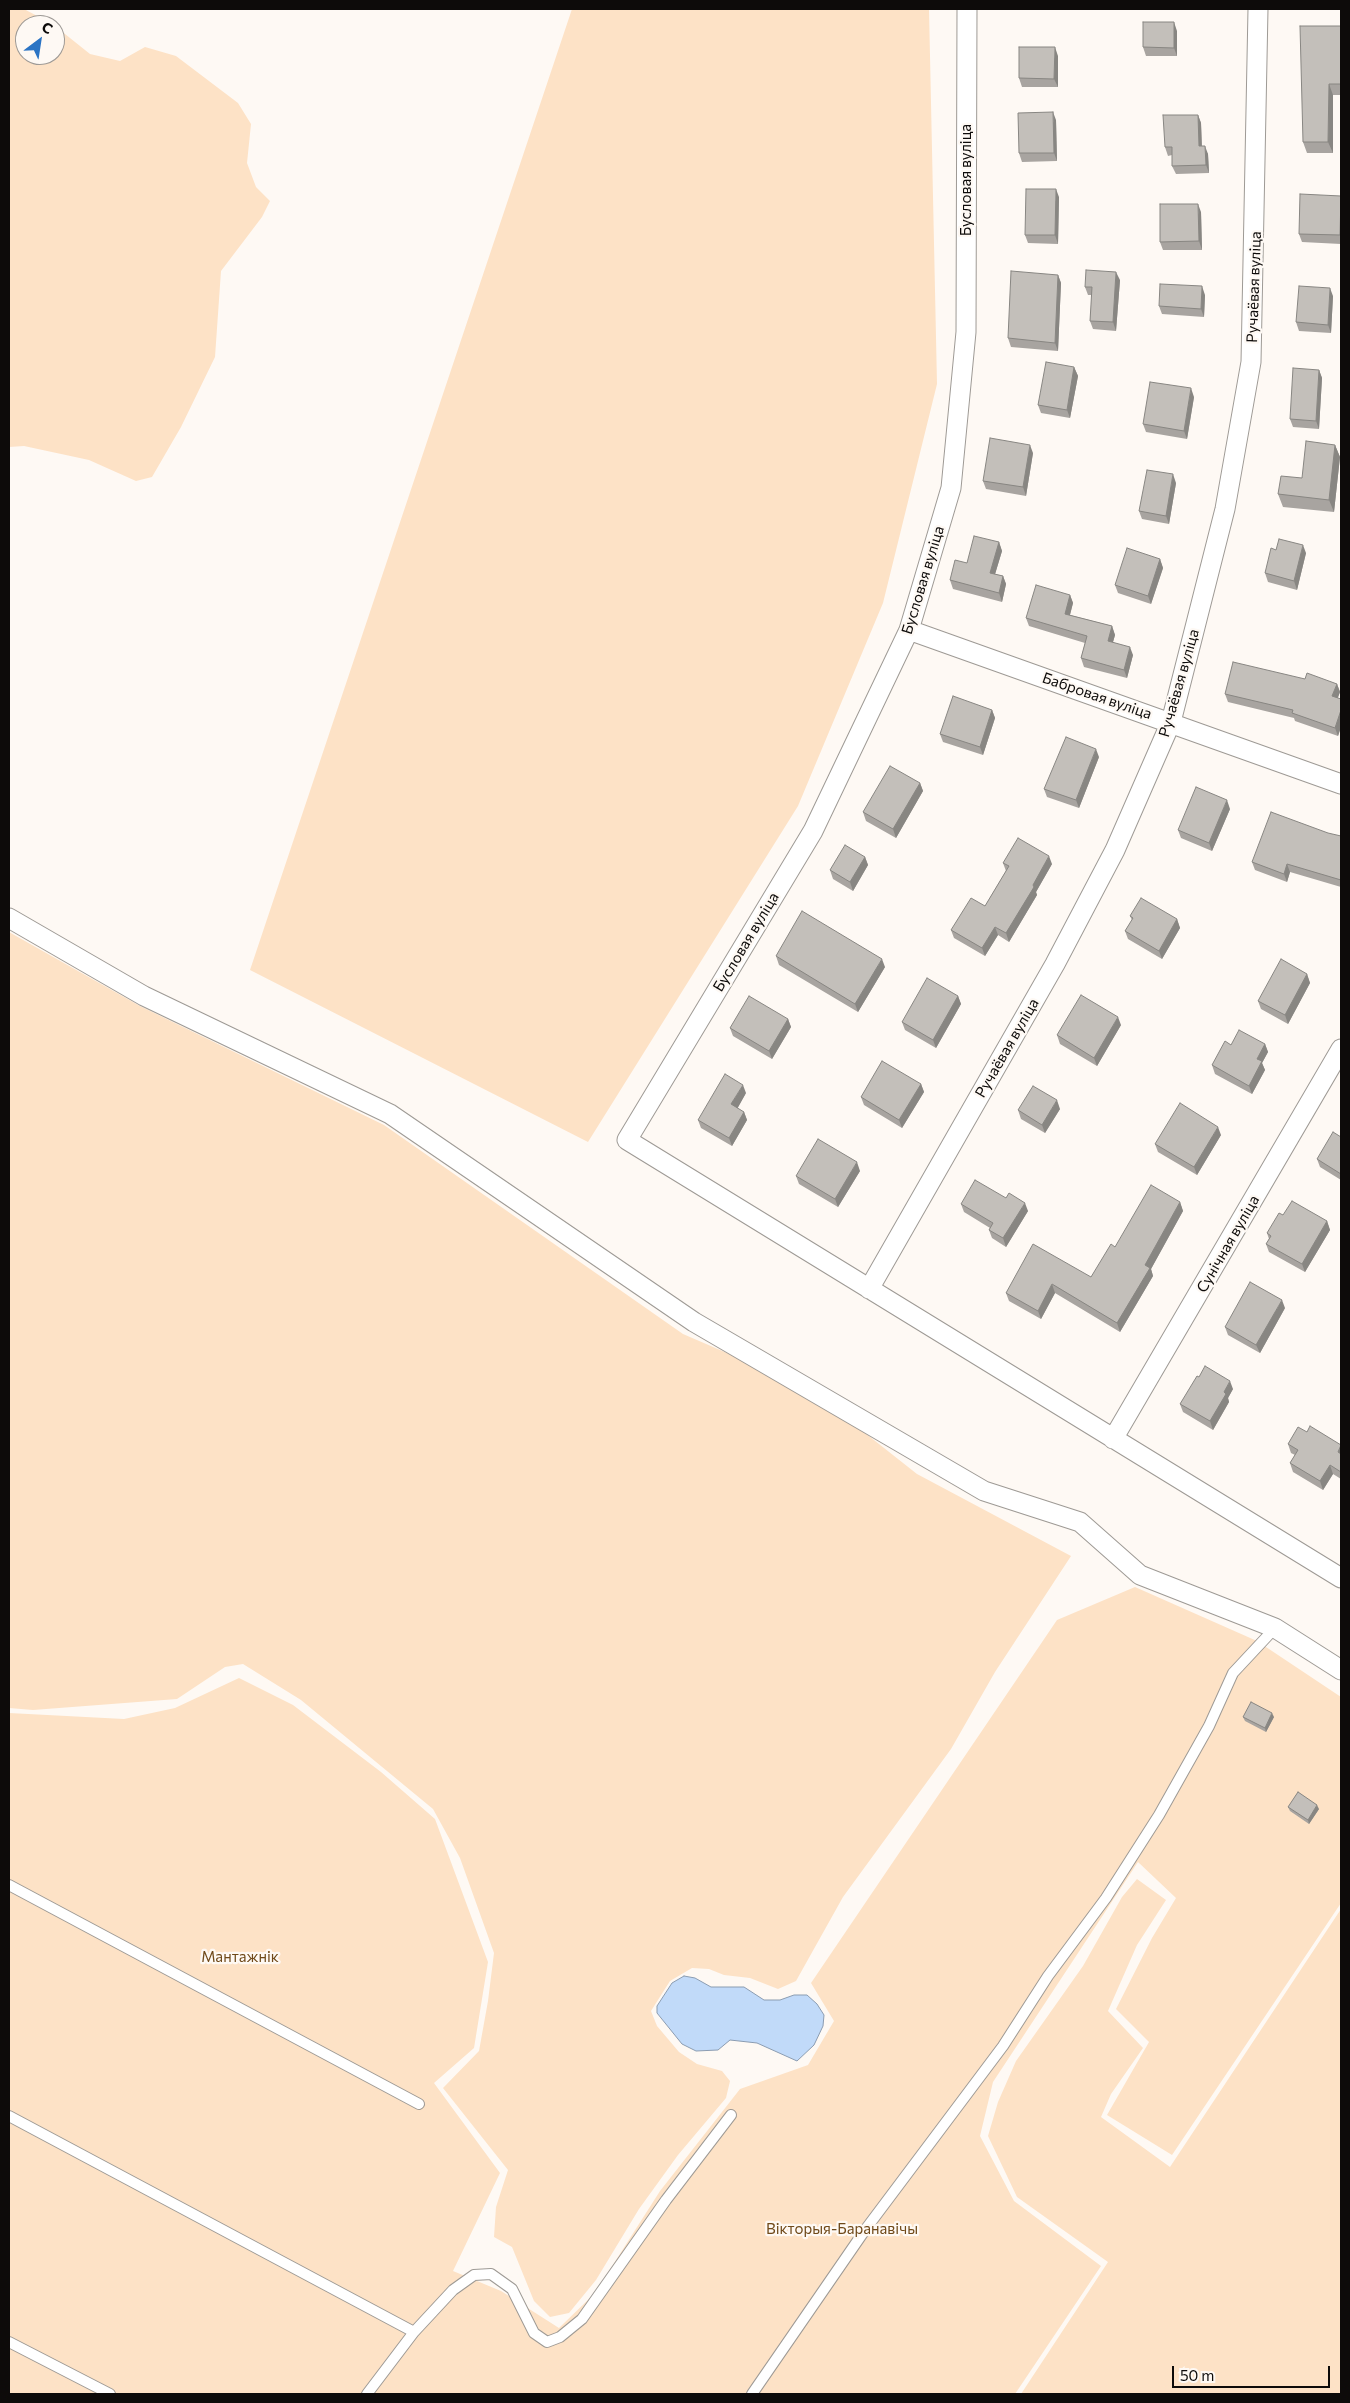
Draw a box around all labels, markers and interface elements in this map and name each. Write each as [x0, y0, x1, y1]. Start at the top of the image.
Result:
north arrow [15, 15, 65, 65]
text: С [39, 18, 56, 37]
street label: Бусловая вуліца [957, 124, 975, 236]
street label: Ручаёвая вуліца [1243, 231, 1265, 343]
street label: Бусловая вуліца [898, 524, 948, 636]
street label: Ручаёвая вуліца [1155, 627, 1203, 739]
street label: Бабровая вуліца [1040, 669, 1154, 723]
street label: Бусловая вуліца [709, 889, 783, 995]
street label: Ручаёвая вуліца [971, 995, 1043, 1101]
street label: Сунічная вуліца [1193, 1192, 1263, 1296]
park label: Мантажнік [201, 1948, 279, 1966]
park label: Вікторыя-Баранавічы [766, 2220, 918, 2238]
scale bar [1175, 2356, 1332, 2388]
text: 50 m [1180, 2366, 1214, 2384]

